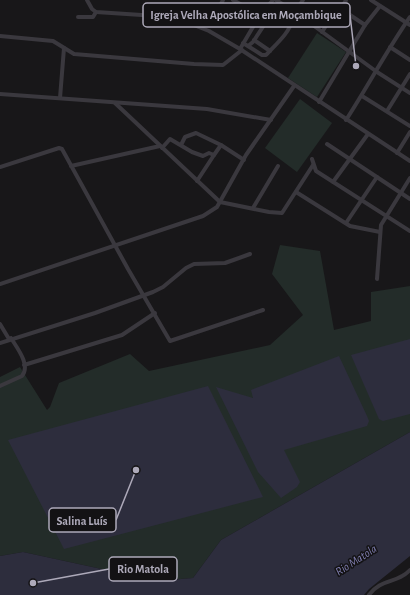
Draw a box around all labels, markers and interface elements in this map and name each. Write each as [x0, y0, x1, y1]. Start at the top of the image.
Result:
callout: Igreja Velha Apostólica em Moçambique [143, 3, 350, 27]
text: Igreja Velha Apostólica em Moçambique [150, 9, 342, 22]
callout: Salina Luís [49, 508, 116, 532]
text: Salina Luís [57, 515, 108, 527]
water label: Rio Matola [333, 542, 379, 578]
callout: Rio Matola [109, 557, 177, 581]
text: Rio Matola [117, 563, 169, 575]

